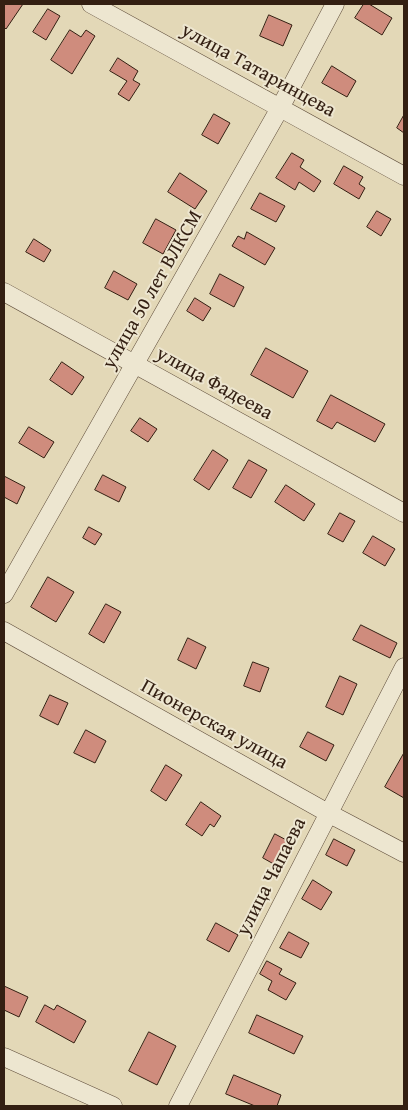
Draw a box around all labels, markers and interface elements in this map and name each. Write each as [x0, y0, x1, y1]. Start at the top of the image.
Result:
street label: улица Татаринцева [177, 19, 339, 123]
street label: улица 50 лет ВЛКСМ [98, 206, 208, 374]
street label: улица Фадеева [151, 342, 277, 426]
street label: Пионерская улица [136, 675, 292, 775]
street label: улица Чапаева [232, 814, 312, 940]

